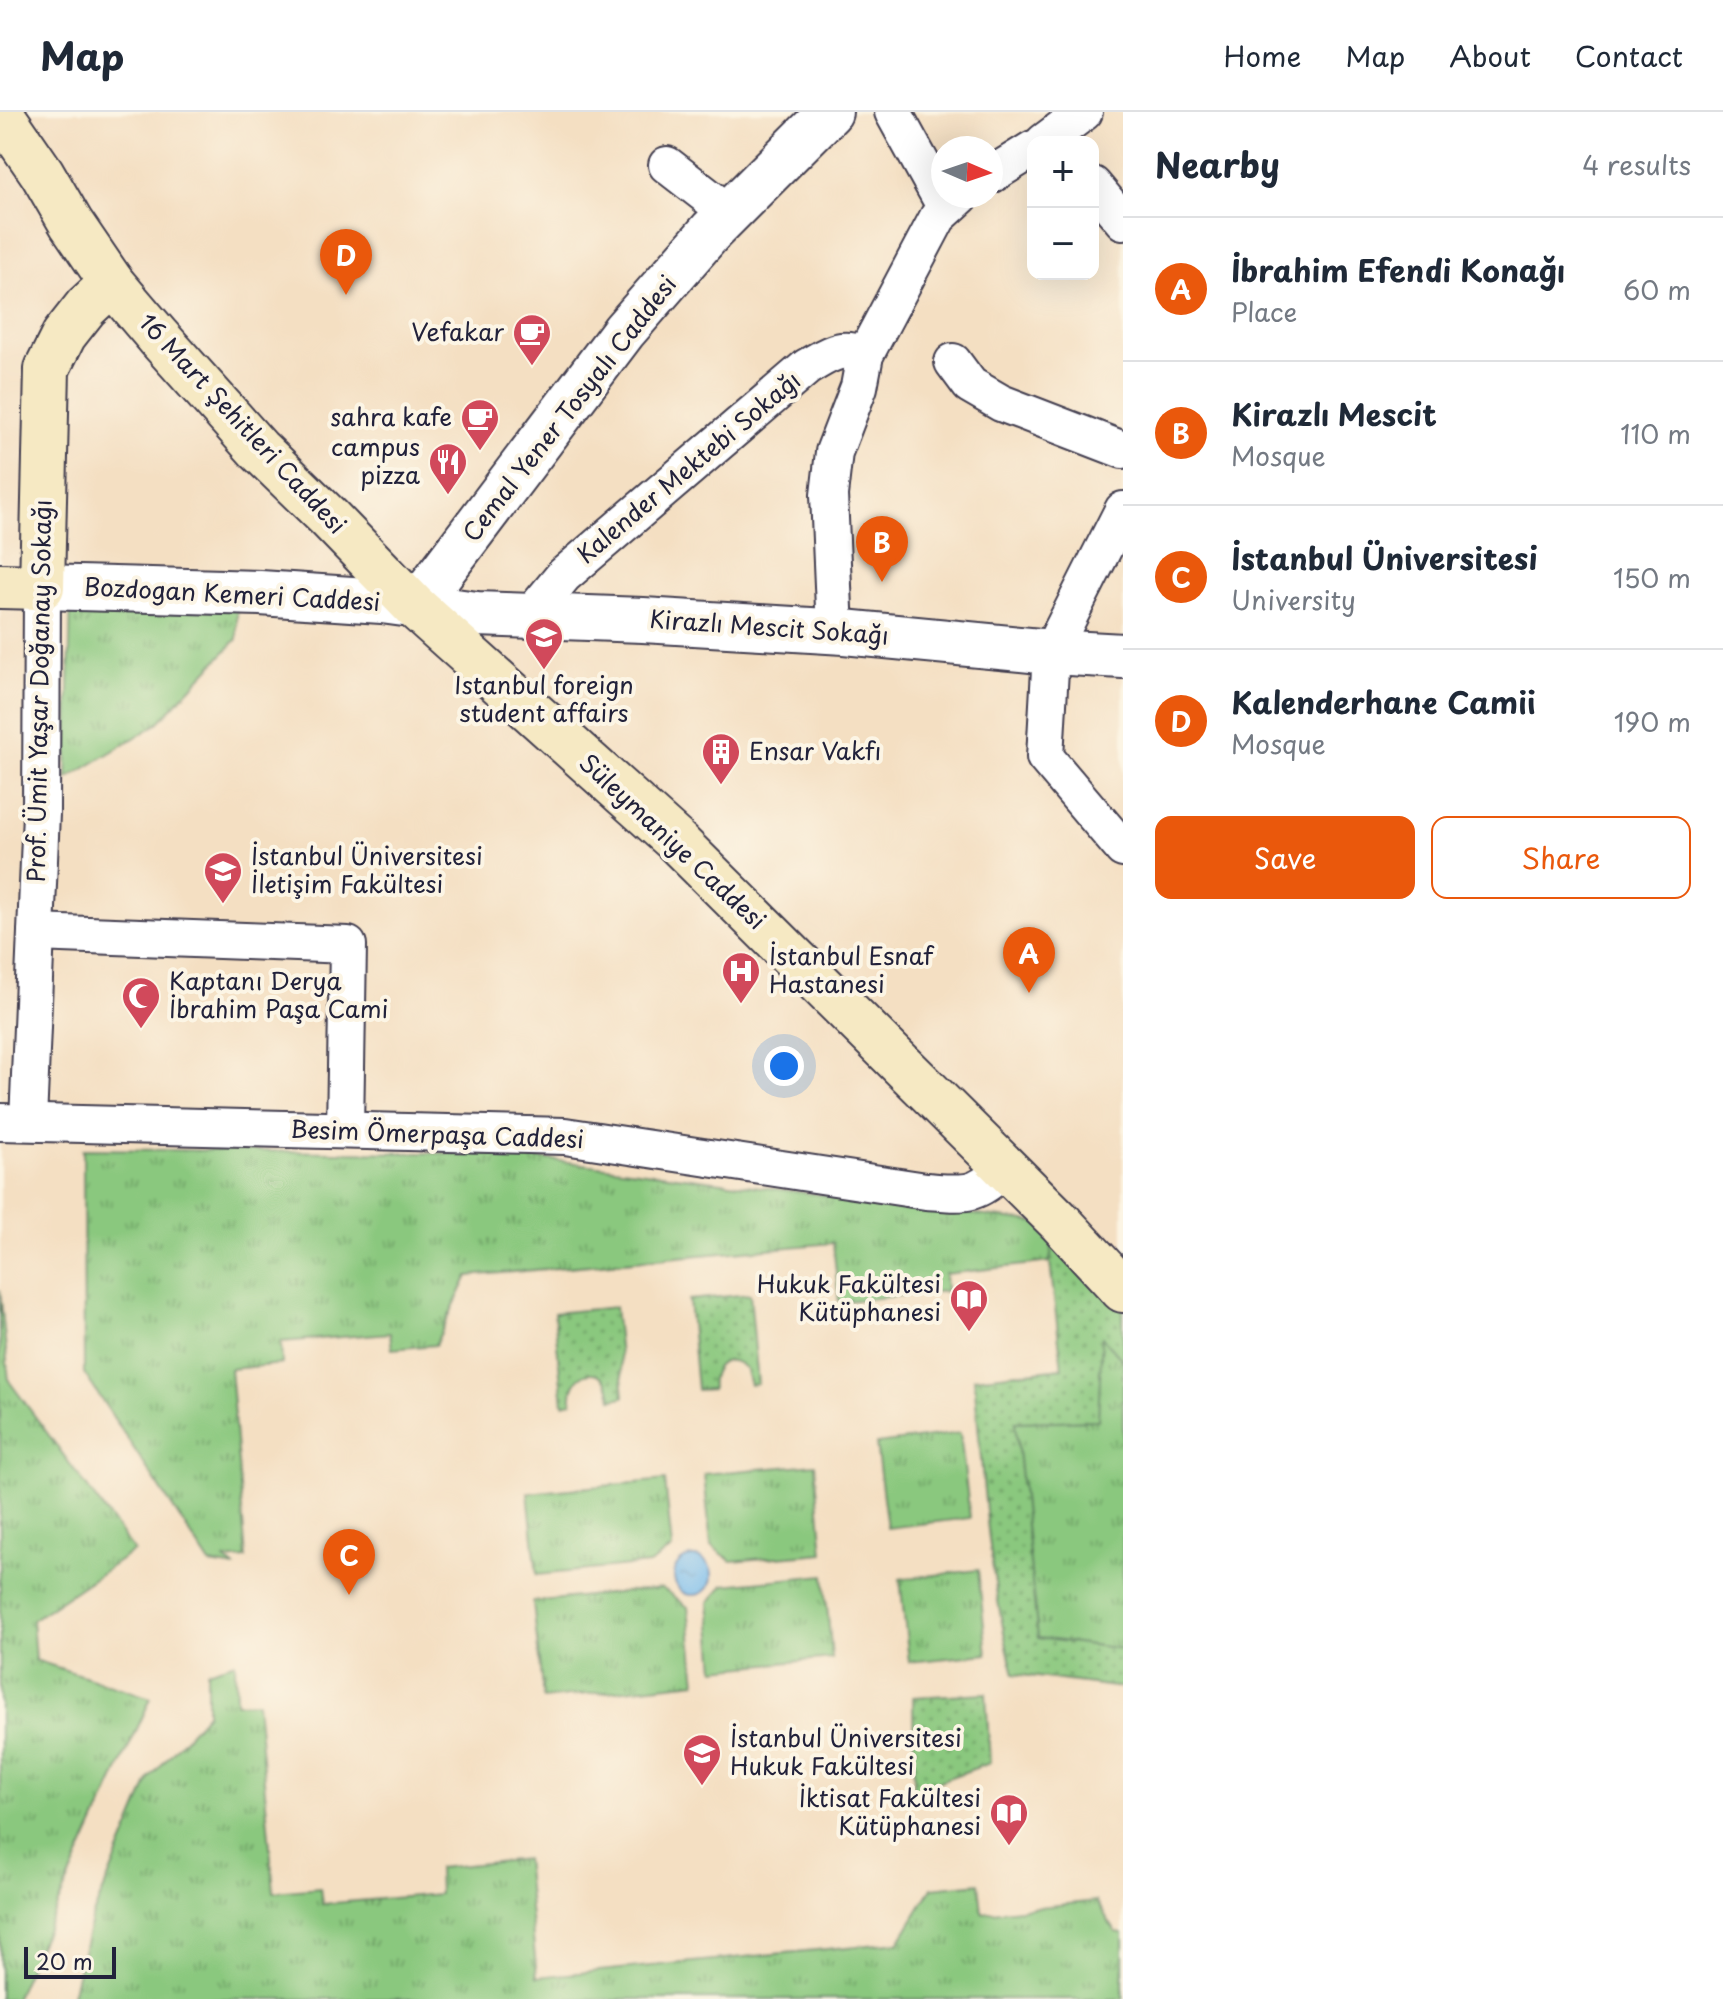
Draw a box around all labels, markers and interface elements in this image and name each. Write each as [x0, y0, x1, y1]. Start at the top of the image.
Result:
text: Map [40, 27, 124, 84]
text: Home [1223, 34, 1301, 77]
text: Map [1345, 34, 1405, 77]
text: About [1449, 34, 1531, 77]
text: Contact [1575, 34, 1683, 77]
north arrow [931, 136, 1003, 208]
map controls [1027, 136, 1099, 280]
button: + [1027, 136, 1099, 208]
text: Nearby [1155, 138, 1280, 190]
text: 4 results [1582, 145, 1691, 184]
button: − [1027, 208, 1099, 280]
pin: D [320, 229, 372, 295]
text: İbrahim Efendi Konağı [1231, 247, 1565, 292]
street label: Cemal Yener Tosyalı Caddesi [453, 267, 684, 549]
text: A [1171, 270, 1191, 309]
text: 60 m [1623, 270, 1691, 309]
text: Place [1231, 292, 1297, 331]
street label: 16 Mart Şehitleri Caddesi [131, 304, 356, 541]
cafe icon: Vefakar [511, 312, 553, 367]
place label: Vefakar [412, 313, 504, 349]
street label: Kalender Mektebi Sokağı [568, 362, 808, 571]
text: Kirazlı Mescit [1231, 391, 1437, 436]
cafe icon: sahra kafe [459, 397, 501, 452]
place label: sahra kafe [330, 398, 452, 434]
text: B [1172, 414, 1190, 453]
text: 110 m [1620, 414, 1691, 453]
place label: campus pizza [331, 428, 420, 492]
text: Mosque [1231, 436, 1326, 475]
restaurant icon: campus pizza [427, 441, 469, 496]
street label: Prof. Ümit Yaşar Doğanay Sokağı [17, 499, 59, 883]
pin: B [856, 516, 908, 582]
text: İstanbul Üniversitesi [1231, 535, 1538, 580]
text: C [1171, 558, 1191, 597]
text: 150 m [1613, 558, 1691, 597]
street label: Bozdogan Kemeri Caddesi [83, 567, 381, 619]
text: University [1231, 580, 1356, 619]
street label: Kirazlı Mescit Sokağı [648, 600, 890, 652]
school or university icon: Istanbul foreign student affairs [523, 616, 565, 671]
place label: Istanbul foreign student affairs [454, 666, 634, 730]
text: Kalenderhane Camii [1231, 679, 1536, 724]
text: D [1171, 702, 1191, 741]
text: 190 m [1614, 702, 1691, 741]
text: Mosque [1231, 724, 1326, 763]
building icon: Ensar Vakfı [700, 731, 742, 786]
place label: Ensar Vakfı [749, 732, 881, 768]
street label: Süleymaniye Caddesi [572, 744, 775, 937]
button: Save [1155, 816, 1415, 899]
button: Share [1431, 816, 1691, 899]
place label: İstanbul Üniversitesi İletişim Fakültesi [251, 837, 483, 901]
school or university icon: İstanbul Üniversitesi İletişim Fakültesi [202, 850, 244, 905]
pin: A [1003, 927, 1055, 993]
place label: İstanbul Esnaf Hastanesi [769, 937, 935, 1001]
hospital icon: İstanbul Esnaf Hastanesi [720, 950, 762, 1005]
place label: Kaptanı Derya İbrahim Paşa Cami [169, 962, 389, 1026]
mosque icon: Kaptanı Derya İbrahim Paşa Cami [120, 975, 162, 1030]
your location [764, 1046, 804, 1086]
street label: Besim Ömerpaşa Caddesi [290, 1110, 584, 1156]
place label: Hukuk Fakültesi Kütüphanesi [757, 1265, 941, 1329]
library icon: Hukuk Fakültesi Kütüphanesi [948, 1278, 990, 1333]
pin: C [323, 1529, 375, 1595]
place label: İstanbul Üniversitesi Hukuk Fakültesi [730, 1719, 962, 1783]
school or university icon: İstanbul Üniversitesi Hukuk Fakültesi [681, 1732, 723, 1787]
place label: İktisat Fakültesi Kütüphanesi [799, 1779, 981, 1843]
library icon: İktisat Fakültesi Kütüphanesi [988, 1792, 1030, 1847]
scale bar [24, 1943, 116, 1979]
text: 20 m [36, 1944, 93, 1977]

